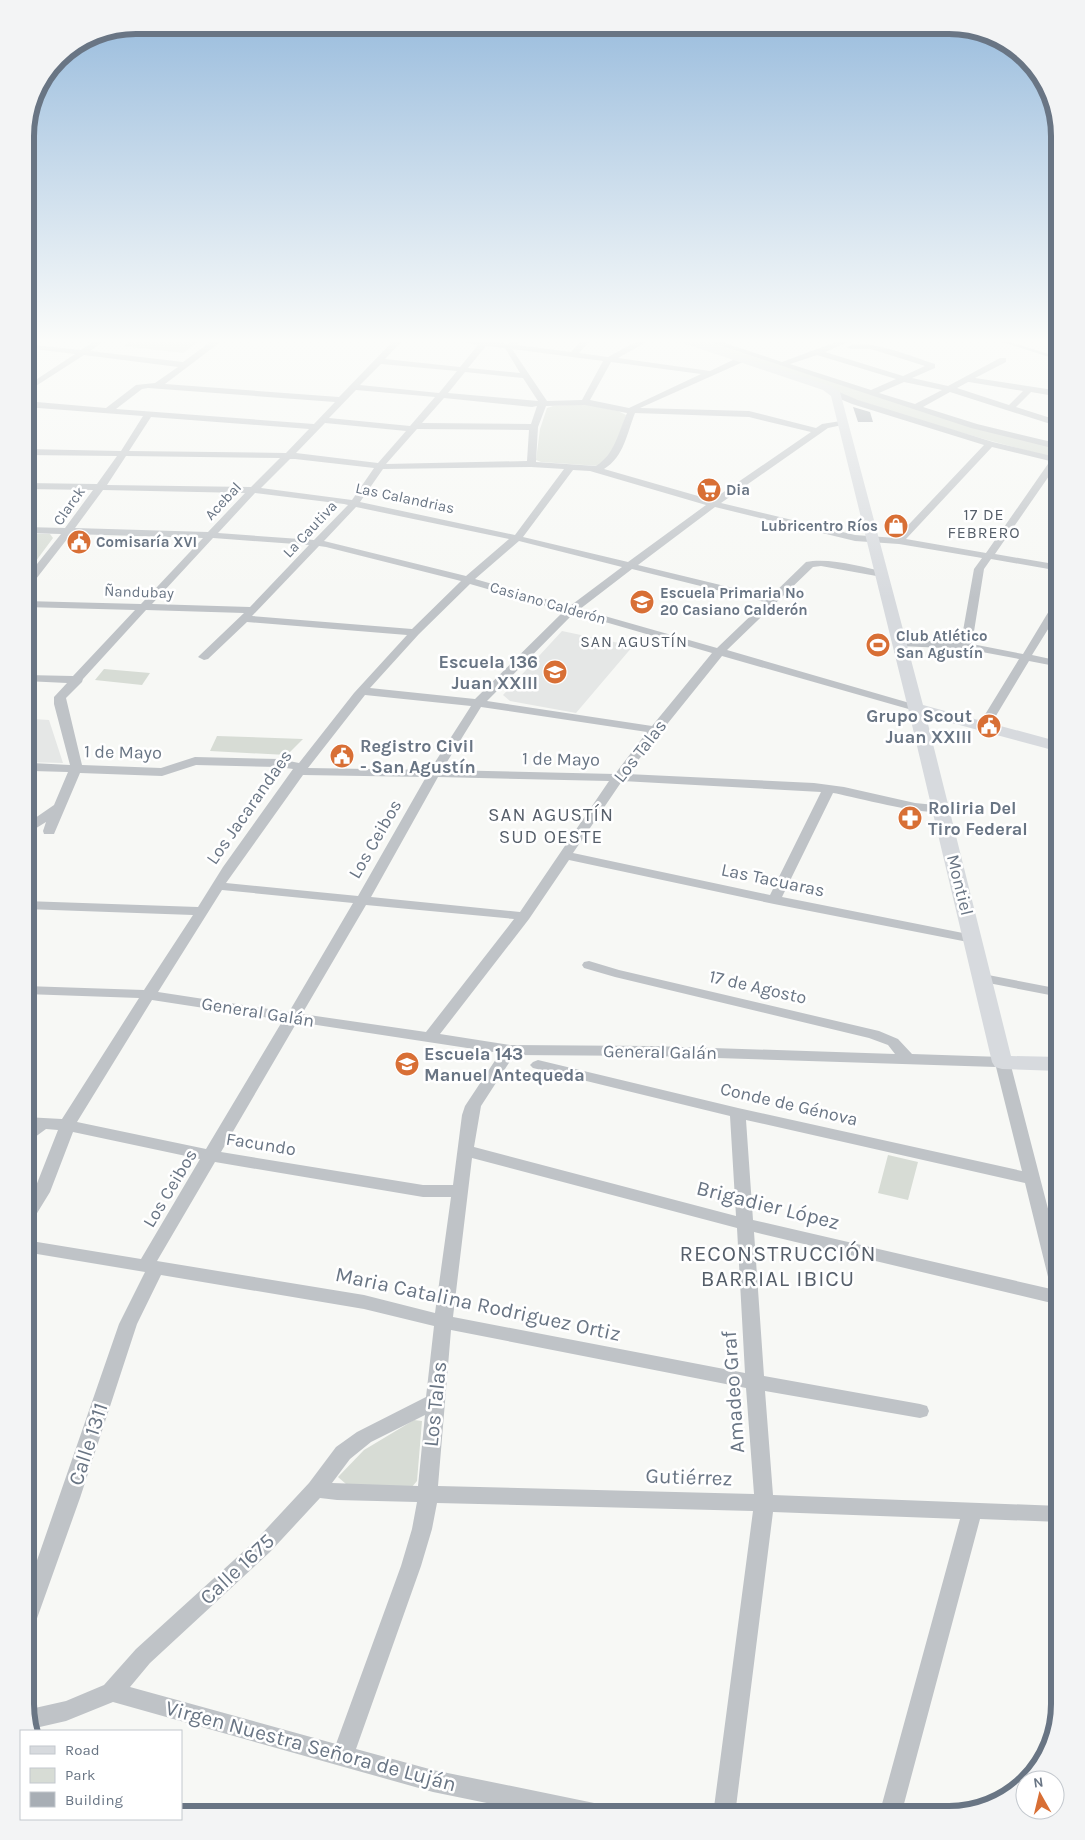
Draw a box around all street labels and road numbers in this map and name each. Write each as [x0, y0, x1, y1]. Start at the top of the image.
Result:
street label: Acebal [201, 478, 245, 524]
street label: Las Calandrias [354, 479, 456, 517]
street label: Clarck [49, 483, 89, 529]
street label: La Cautiva [279, 497, 341, 561]
street label: Casiano Calderón [488, 578, 608, 628]
street label: Ñandubay [104, 582, 174, 602]
street label: Los Talas [609, 715, 671, 787]
street label: 1 de Mayo [84, 740, 162, 764]
street label: Los Jacarandaes [201, 745, 297, 869]
street label: 1 de Mayo [522, 747, 600, 771]
street label: Los Ceibos [344, 796, 406, 882]
street label: Montiel [942, 852, 978, 918]
street label: Las Tacuaras [719, 858, 827, 902]
street label: 17 de Agosto [707, 965, 809, 1009]
street label: General Galán [200, 992, 316, 1032]
street label: General Galán [603, 1040, 717, 1064]
street label: Conde de Génova [718, 1077, 860, 1131]
street label: Facundo [224, 1128, 298, 1160]
street label: Los Ceibos [138, 1145, 202, 1231]
street label: Brigadier López [694, 1176, 842, 1234]
street label: Maria Catalina Rodriguez Ortiz [333, 1262, 623, 1346]
street label: Amadeo Graf [717, 1329, 749, 1454]
street label: Los Talas [419, 1360, 451, 1448]
street label: Calle 1311 [63, 1400, 113, 1488]
street label: Gutiérrez [645, 1463, 733, 1491]
street label: Calle 1675 [195, 1529, 279, 1609]
street label: Virgen Nuestra Señora de Luján [163, 1696, 459, 1796]

